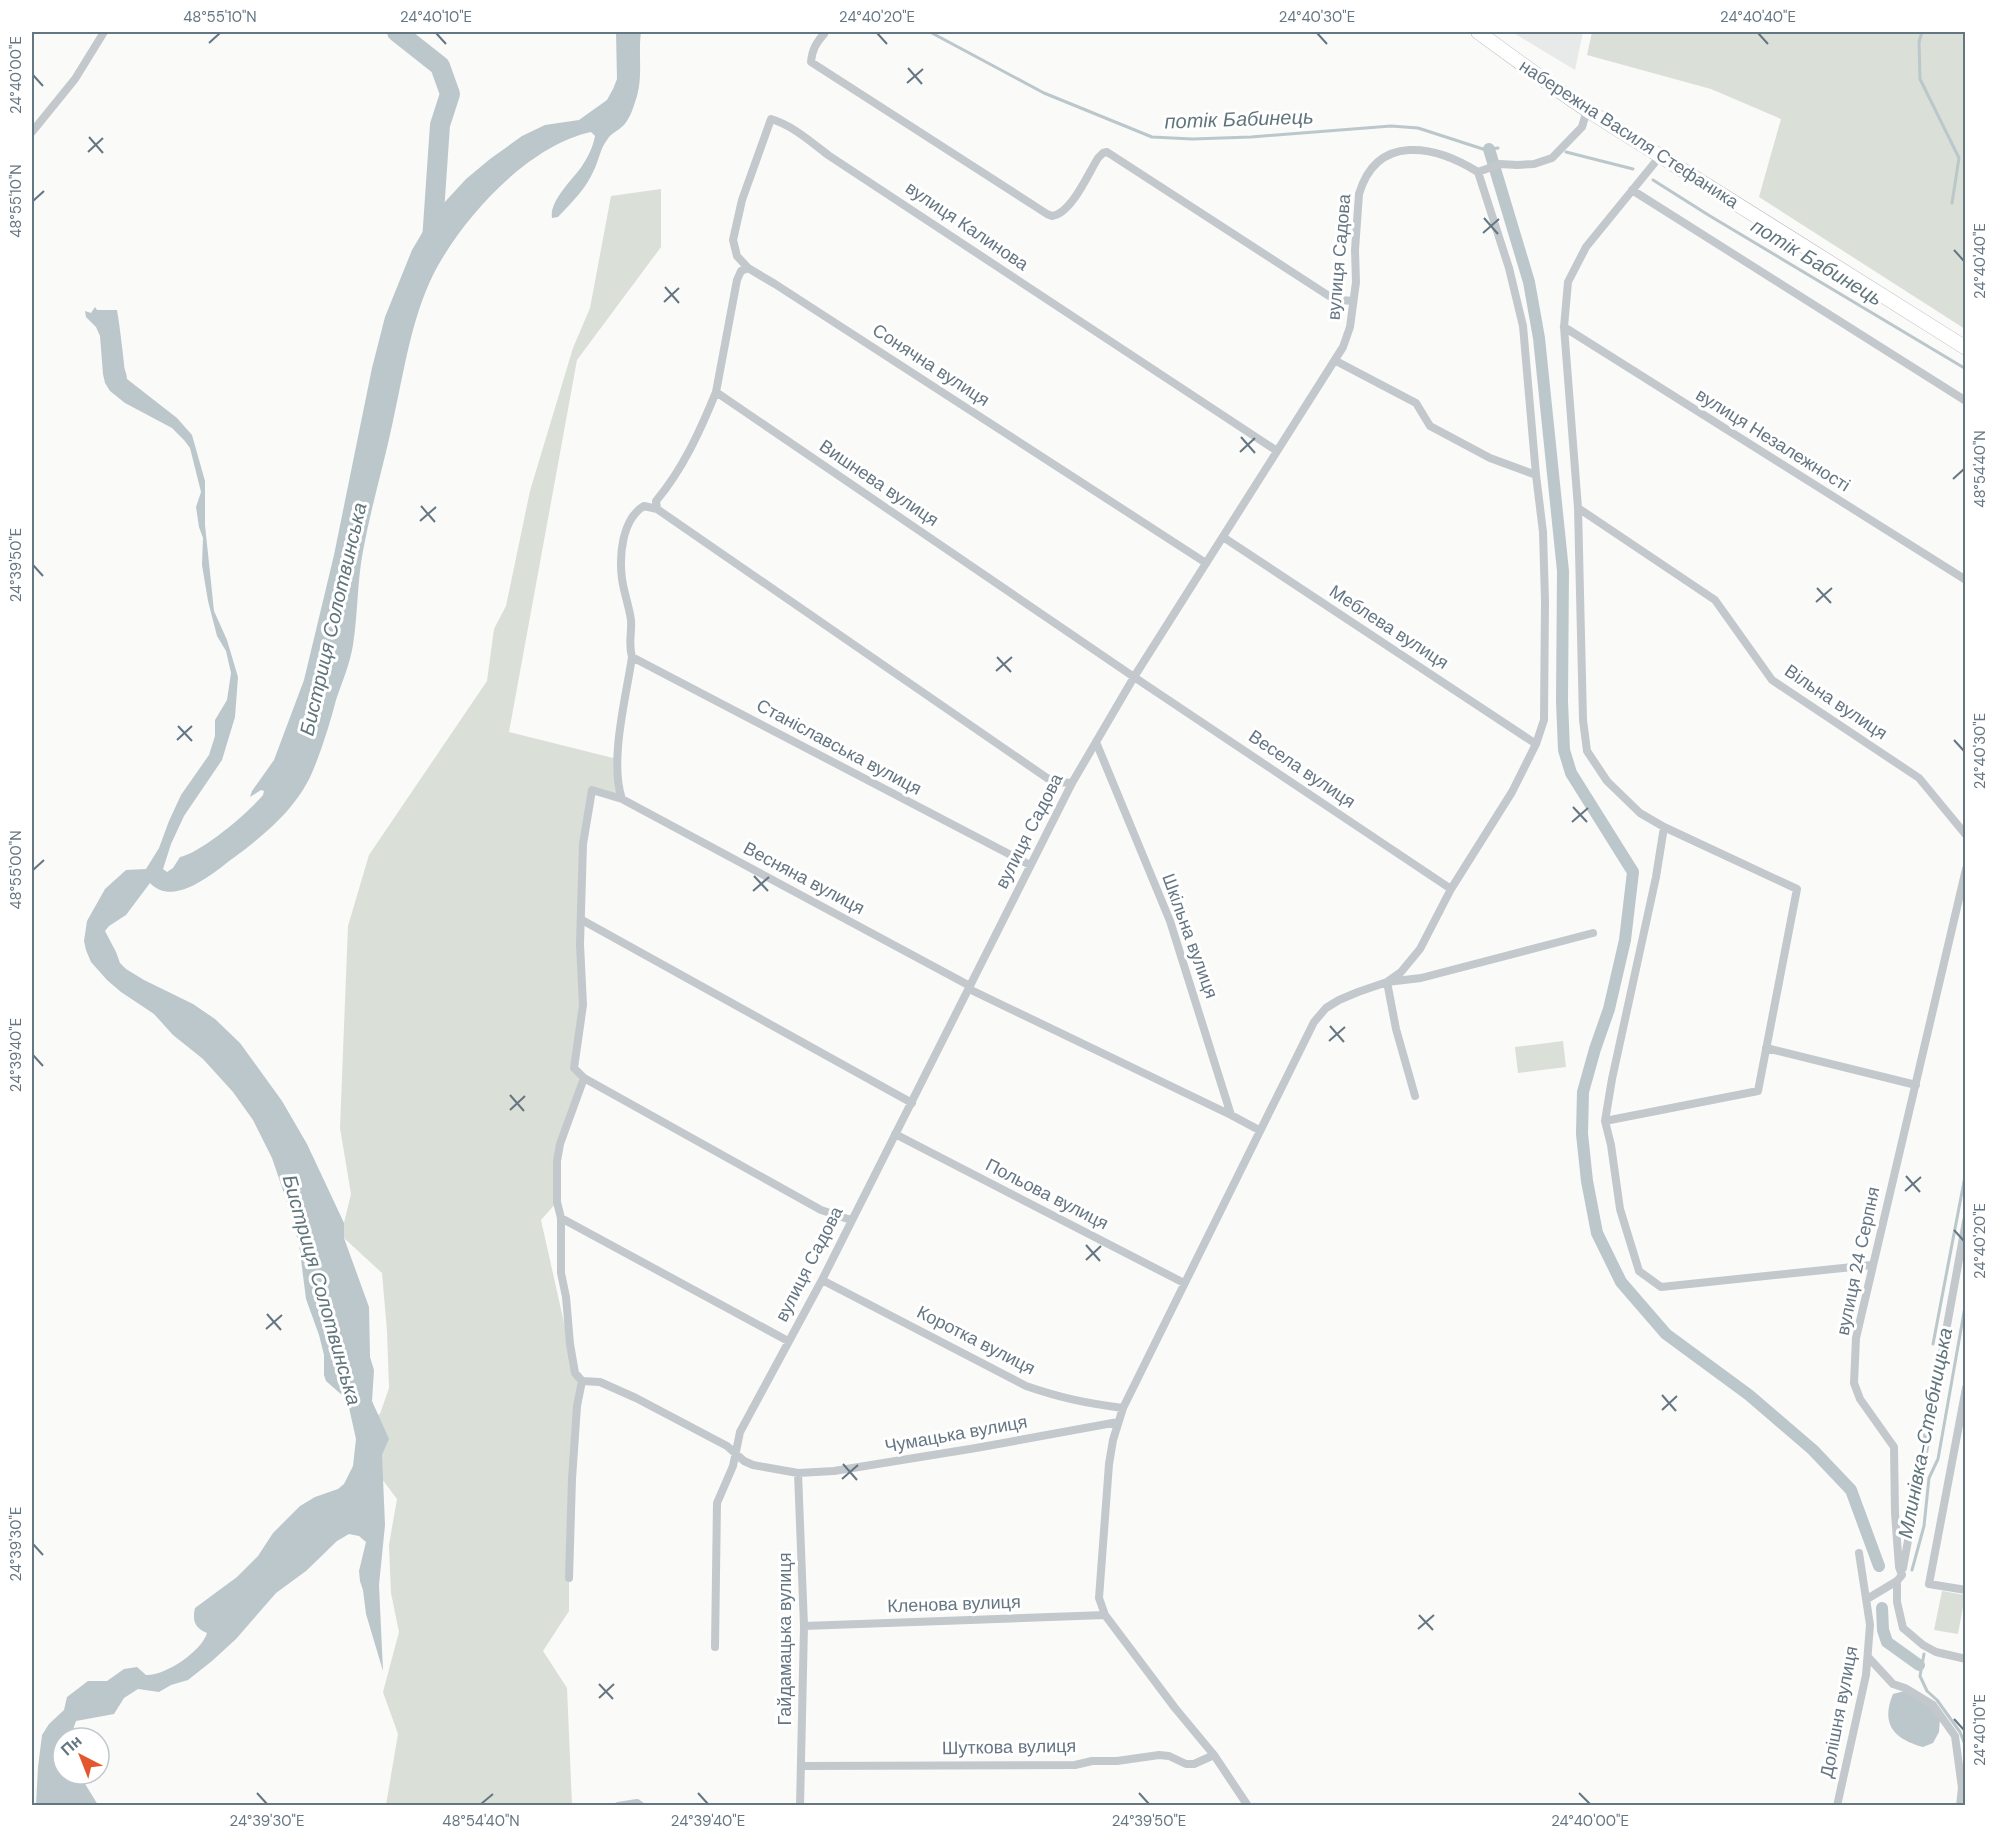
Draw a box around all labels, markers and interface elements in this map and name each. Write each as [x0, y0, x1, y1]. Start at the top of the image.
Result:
text: 48°55'10"N [183, 7, 257, 27]
text: 24°40'10"E [400, 7, 472, 27]
text: 24°40'20"E [839, 7, 915, 27]
text: 24°40'30"E [1279, 7, 1355, 27]
text: 24°40'40"E [1720, 7, 1796, 27]
text: 24°40'00"E [6, 36, 26, 114]
street label: набережна Василя Стефаника [1515, 54, 1744, 215]
water label: потік Бабинець [1164, 103, 1314, 135]
text: 48°55'10"N [6, 164, 26, 238]
street label: вулиця Калинова [901, 176, 1034, 277]
street label: вулиця Садова [1322, 192, 1357, 321]
water label: потік Бабинець [1746, 213, 1888, 311]
text: 24°40'40"E [1970, 223, 1990, 299]
street label: Сонячна вулиця [868, 318, 994, 412]
street label: вулиця Незалежності [1691, 383, 1855, 497]
text: 48°54'40"N [1970, 430, 1990, 508]
street label: Вишнева вулиця [815, 434, 943, 532]
water label: Бистриця Солотвинська [294, 500, 372, 738]
text: 24°39'50"E [6, 528, 26, 602]
street label: Меблева вулиця [1325, 579, 1453, 675]
street label: Вільна вулиця [1780, 659, 1892, 745]
street label: Станіславська вулиця [752, 693, 926, 801]
text: 24°40'30"E [1970, 713, 1990, 789]
street label: Весела вулиця [1244, 724, 1360, 814]
street label: вулиця Садова [990, 768, 1069, 893]
text: 48°55'00"N [6, 830, 26, 910]
street label: Весняна вулиця [739, 836, 869, 920]
street label: Шкільна вулиця [1156, 870, 1224, 1002]
text: 24°39'40"E [6, 1018, 26, 1092]
street label: Польова вулиця [981, 1153, 1113, 1235]
water label: Бистриця Солотвинська [277, 1172, 367, 1408]
street label: вулиця 24 Серпня [1831, 1184, 1885, 1338]
street label: вулиця Садова [770, 1201, 849, 1326]
text: 24°40'20"E [1970, 1203, 1990, 1279]
street label: Коротка вулиця [913, 1300, 1039, 1380]
water label: Млинівка-Стебницька [1892, 1326, 1958, 1540]
street label: Чумацька вулиця [883, 1410, 1029, 1458]
text: 24°39'30"E [6, 1507, 26, 1581]
street label: Гайдамацька вулиця [773, 1553, 797, 1725]
street label: Кленова вулиця [887, 1590, 1021, 1618]
street label: Долішня вулиця [1814, 1644, 1864, 1780]
text: 24°40'10"E [1970, 1694, 1990, 1766]
north arrow [51, 1726, 111, 1786]
text: Пн [56, 1730, 86, 1760]
street label: Шуткова вулиця [942, 1734, 1076, 1760]
text: 24°39'30"E [230, 1811, 304, 1831]
text: 48°54'40"N [442, 1811, 520, 1831]
text: 24°39'40"E [671, 1811, 745, 1831]
text: 24°39'50"E [1112, 1811, 1186, 1831]
text: 24°40'00"E [1551, 1811, 1629, 1831]

